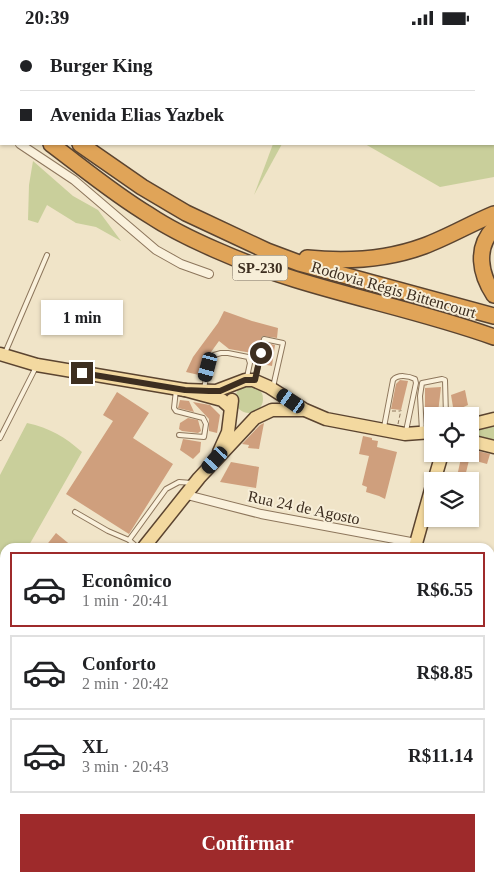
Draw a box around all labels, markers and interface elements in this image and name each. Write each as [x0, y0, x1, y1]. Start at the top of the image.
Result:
text: 20:39 [25, 7, 69, 28]
text: Burger King [50, 55, 153, 76]
text: Avenida Elias Yazbek [50, 104, 224, 125]
road number: SP-230 [232, 255, 288, 281]
street label: Rodovia Régis Bittencourt [309, 258, 479, 322]
callout: 1 min [41, 301, 123, 335]
text: 1 min [63, 309, 101, 326]
route start [250, 342, 272, 364]
car [196, 351, 219, 383]
route end [71, 362, 93, 384]
car [274, 386, 307, 416]
map controls [424, 407, 479, 527]
button: locate [424, 407, 479, 462]
car [199, 444, 230, 476]
button: layers [424, 472, 479, 527]
street label: Rua 24 de Agosto [246, 487, 362, 529]
icon: car [22, 567, 67, 612]
text: Econômico [82, 570, 172, 591]
text: R$6.55 [417, 579, 473, 600]
text: 1 min · 20:41 [82, 592, 169, 609]
icon: car [22, 650, 67, 695]
text: Conforto [82, 653, 156, 674]
text: R$8.85 [417, 662, 473, 683]
text: 2 min · 20:42 [82, 675, 169, 692]
icon: car [22, 733, 67, 778]
text: XL [82, 736, 108, 757]
text: R$11.14 [408, 745, 473, 766]
text: 3 min · 20:43 [82, 758, 169, 775]
button: Confirmar [20, 814, 475, 872]

